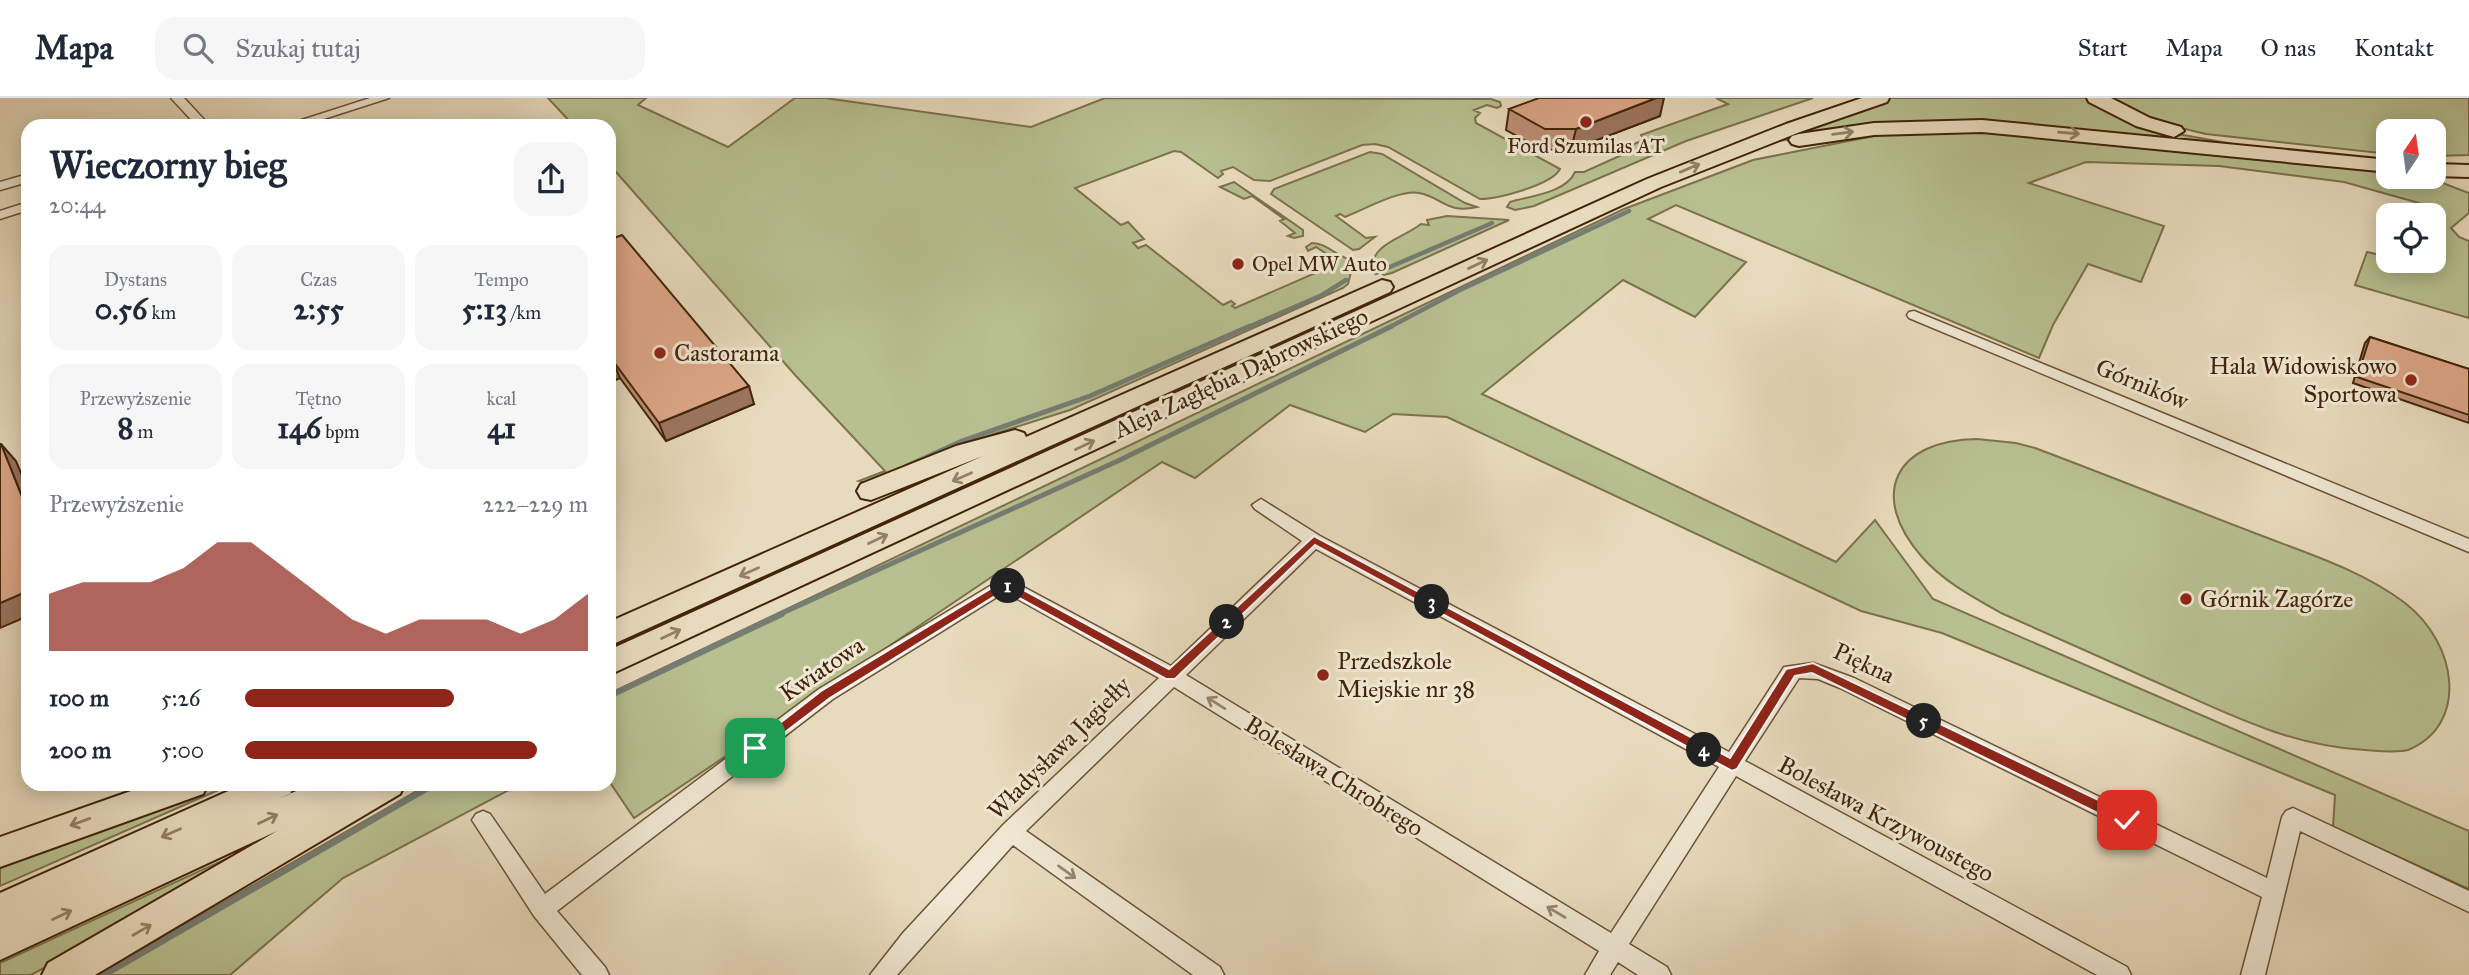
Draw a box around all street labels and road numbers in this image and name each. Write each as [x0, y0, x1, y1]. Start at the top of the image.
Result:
street label: Aleja Zagłębia Dąbrowskiego [1108, 301, 1373, 446]
street label: Górników [2091, 352, 2194, 417]
street label: Kwiatowa [774, 629, 871, 708]
street label: Piękna [1828, 636, 1900, 691]
street label: Władysława Jagiełły [981, 670, 1137, 826]
street label: Bolesława Chrobrego [1239, 709, 1429, 843]
street label: Bolesława Krzywoustego [1773, 749, 1999, 889]

